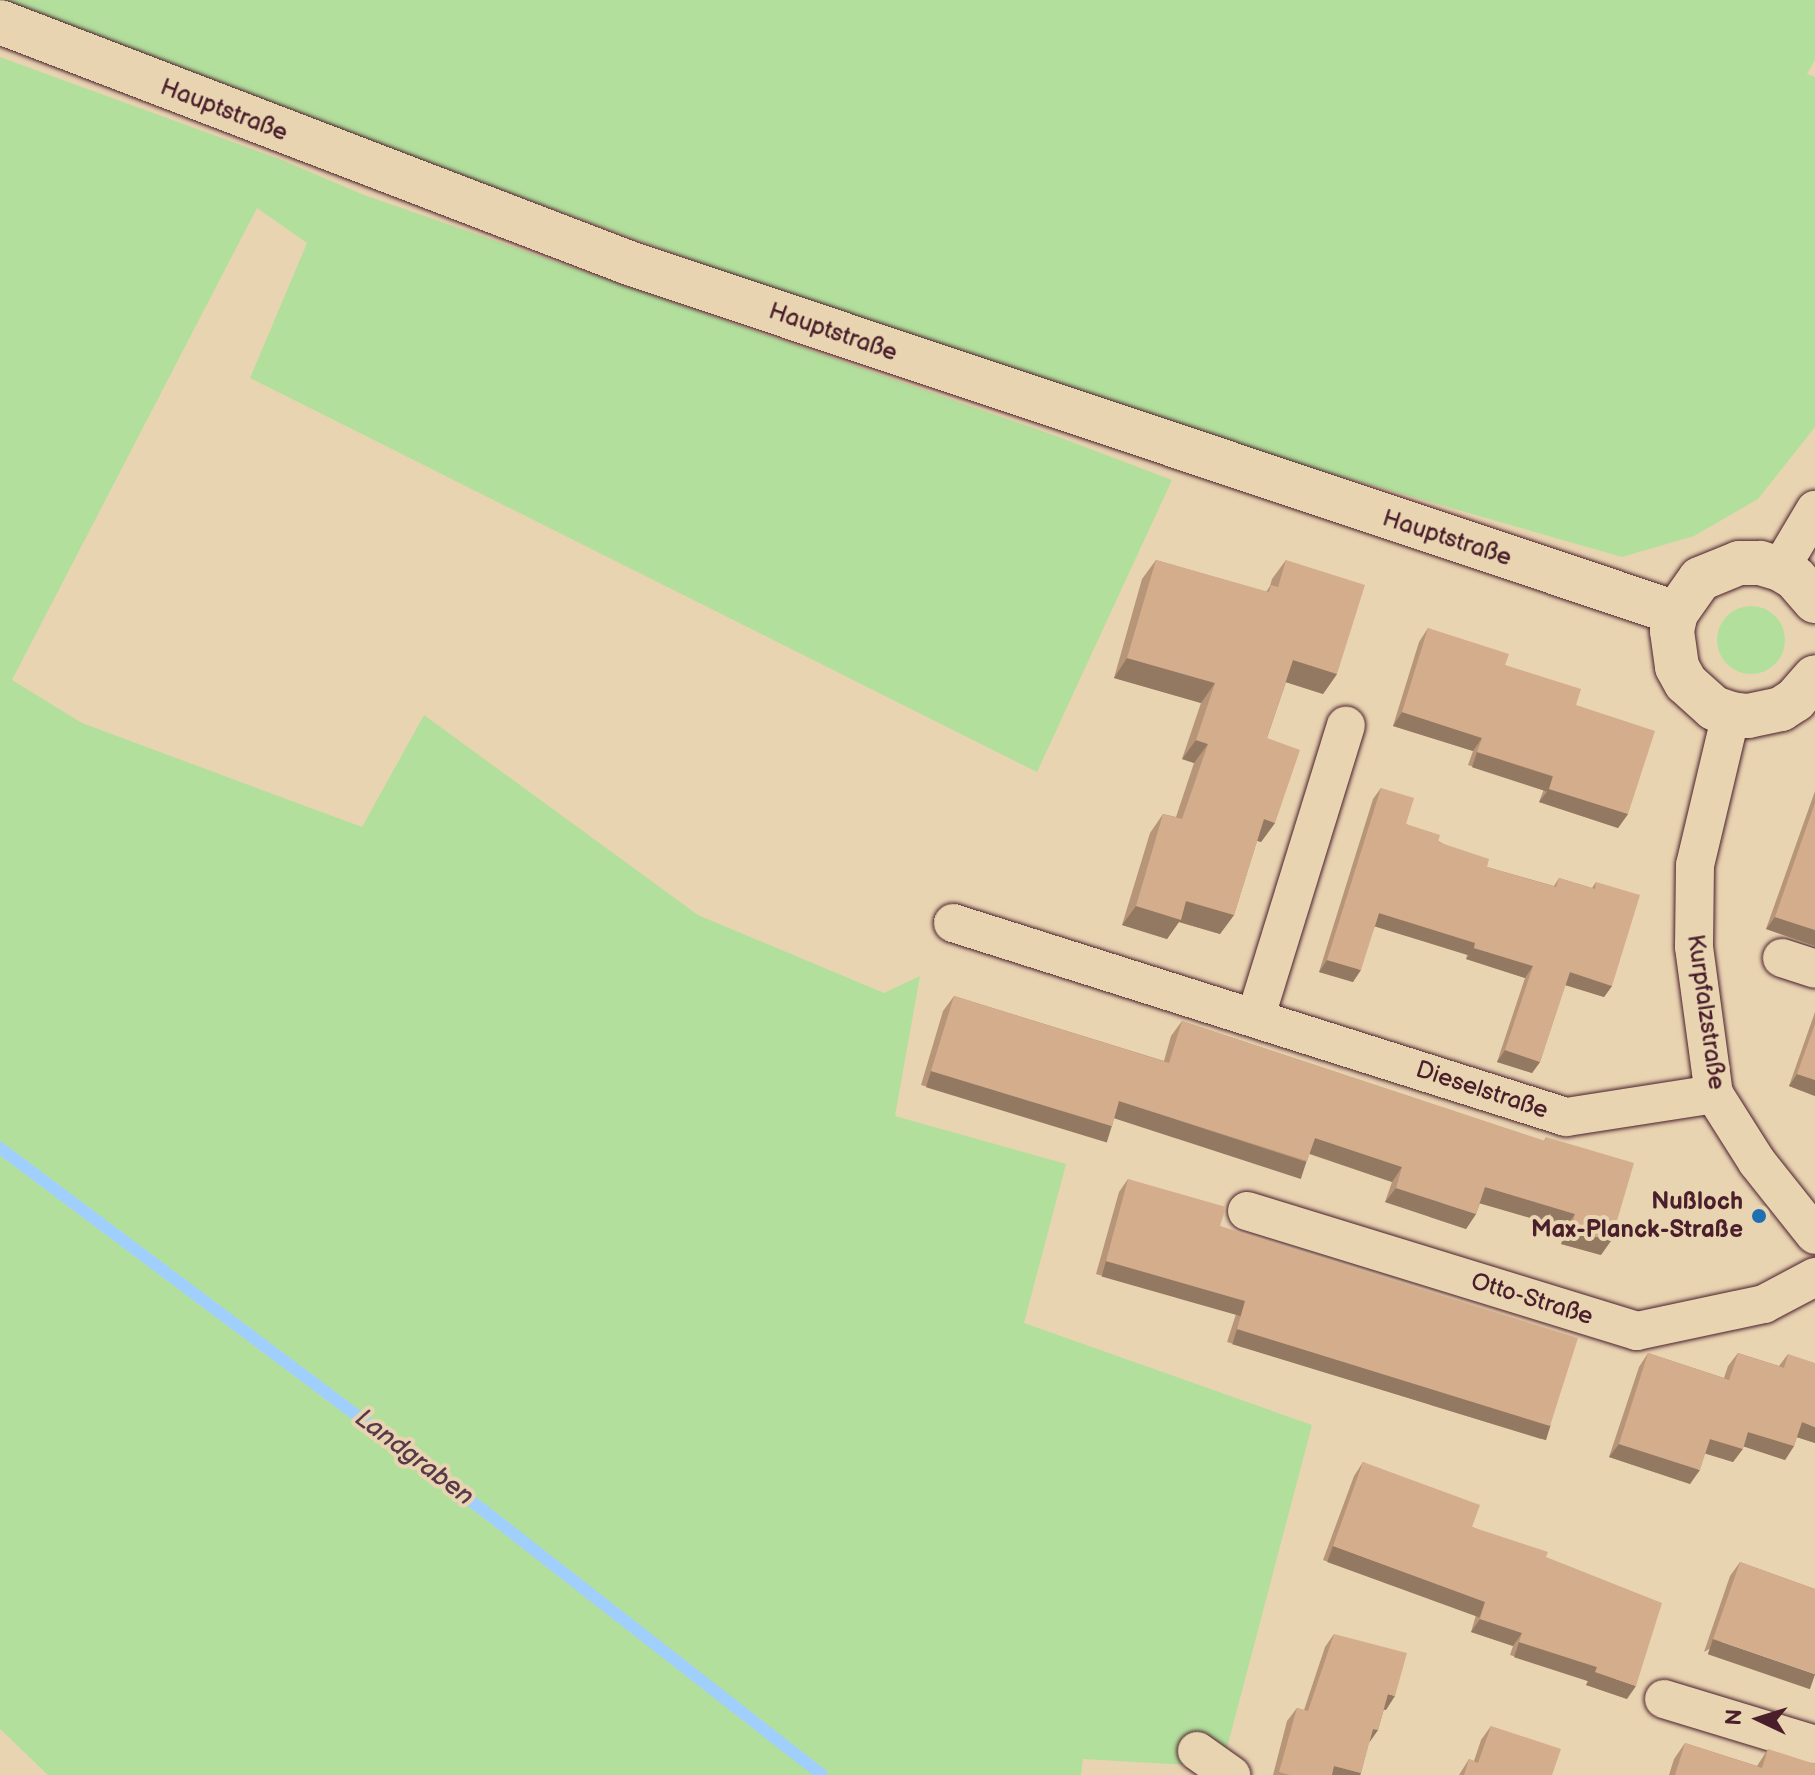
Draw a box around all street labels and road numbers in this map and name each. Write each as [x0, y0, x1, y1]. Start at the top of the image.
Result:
street label: Hauptstraße [156, 73, 292, 147]
street label: Hauptstraße [765, 297, 901, 367]
street label: Hauptstraße [1379, 504, 1515, 572]
street label: Kurpfalzstraße [1681, 933, 1731, 1091]
street label: Dieselstraße [1412, 1055, 1552, 1125]
street label: Otto-Straße [1468, 1267, 1596, 1331]

